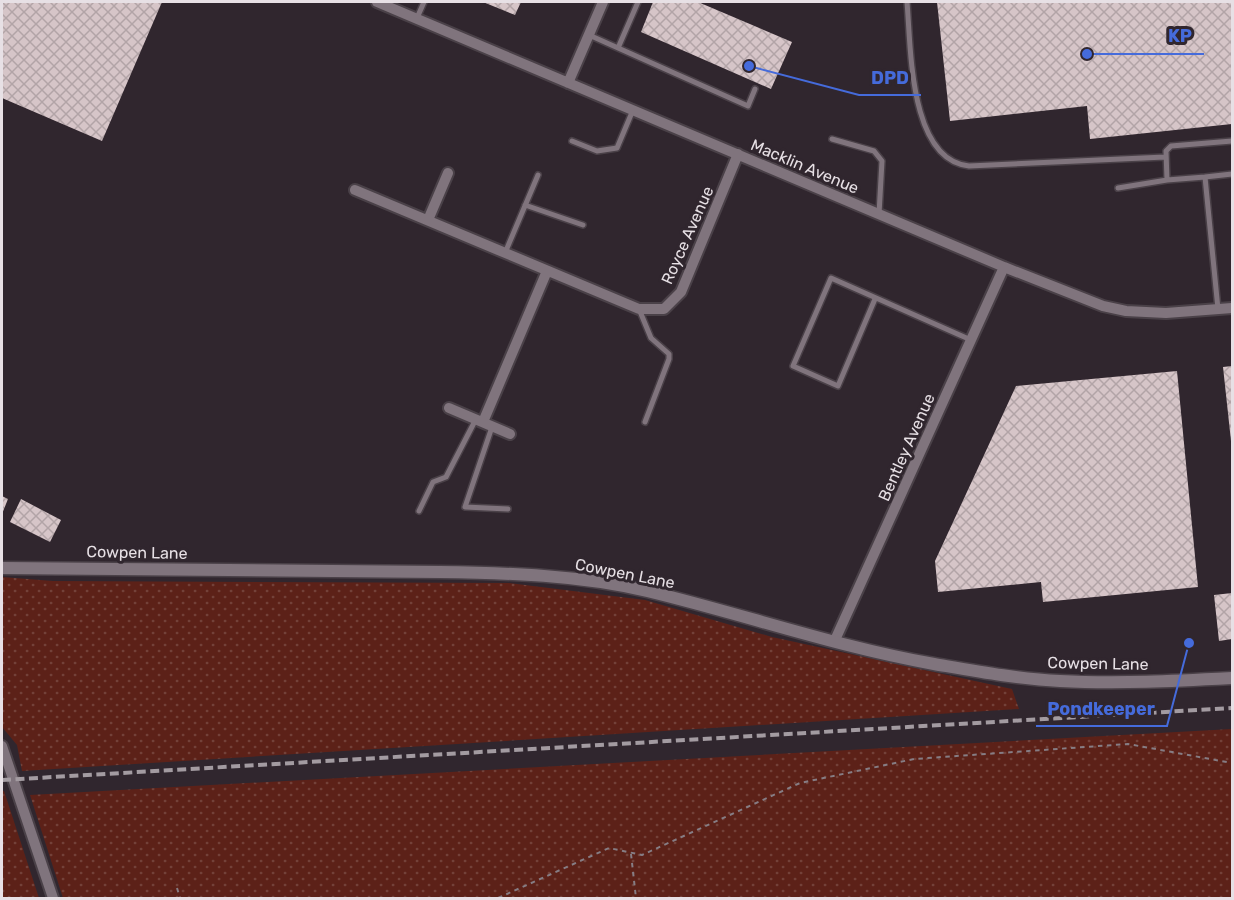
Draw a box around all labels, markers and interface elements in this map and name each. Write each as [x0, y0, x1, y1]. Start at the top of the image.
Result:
callout: KP [1156, 18, 1204, 54]
text: KP [1168, 25, 1192, 47]
callout: DPD [859, 59, 921, 95]
text: DPD [871, 67, 909, 89]
street label: Macklin Avenue [748, 135, 862, 198]
street label: Royce Avenue [657, 183, 718, 287]
street label: Bentley Avenue [874, 390, 939, 504]
street label: Cowpen Lane [86, 542, 188, 563]
street label: Cowpen Lane [573, 555, 676, 592]
street label: Cowpen Lane [1047, 653, 1149, 674]
callout: Pondkeeper [1036, 690, 1167, 726]
text: Pondkeeper [1047, 698, 1155, 720]

